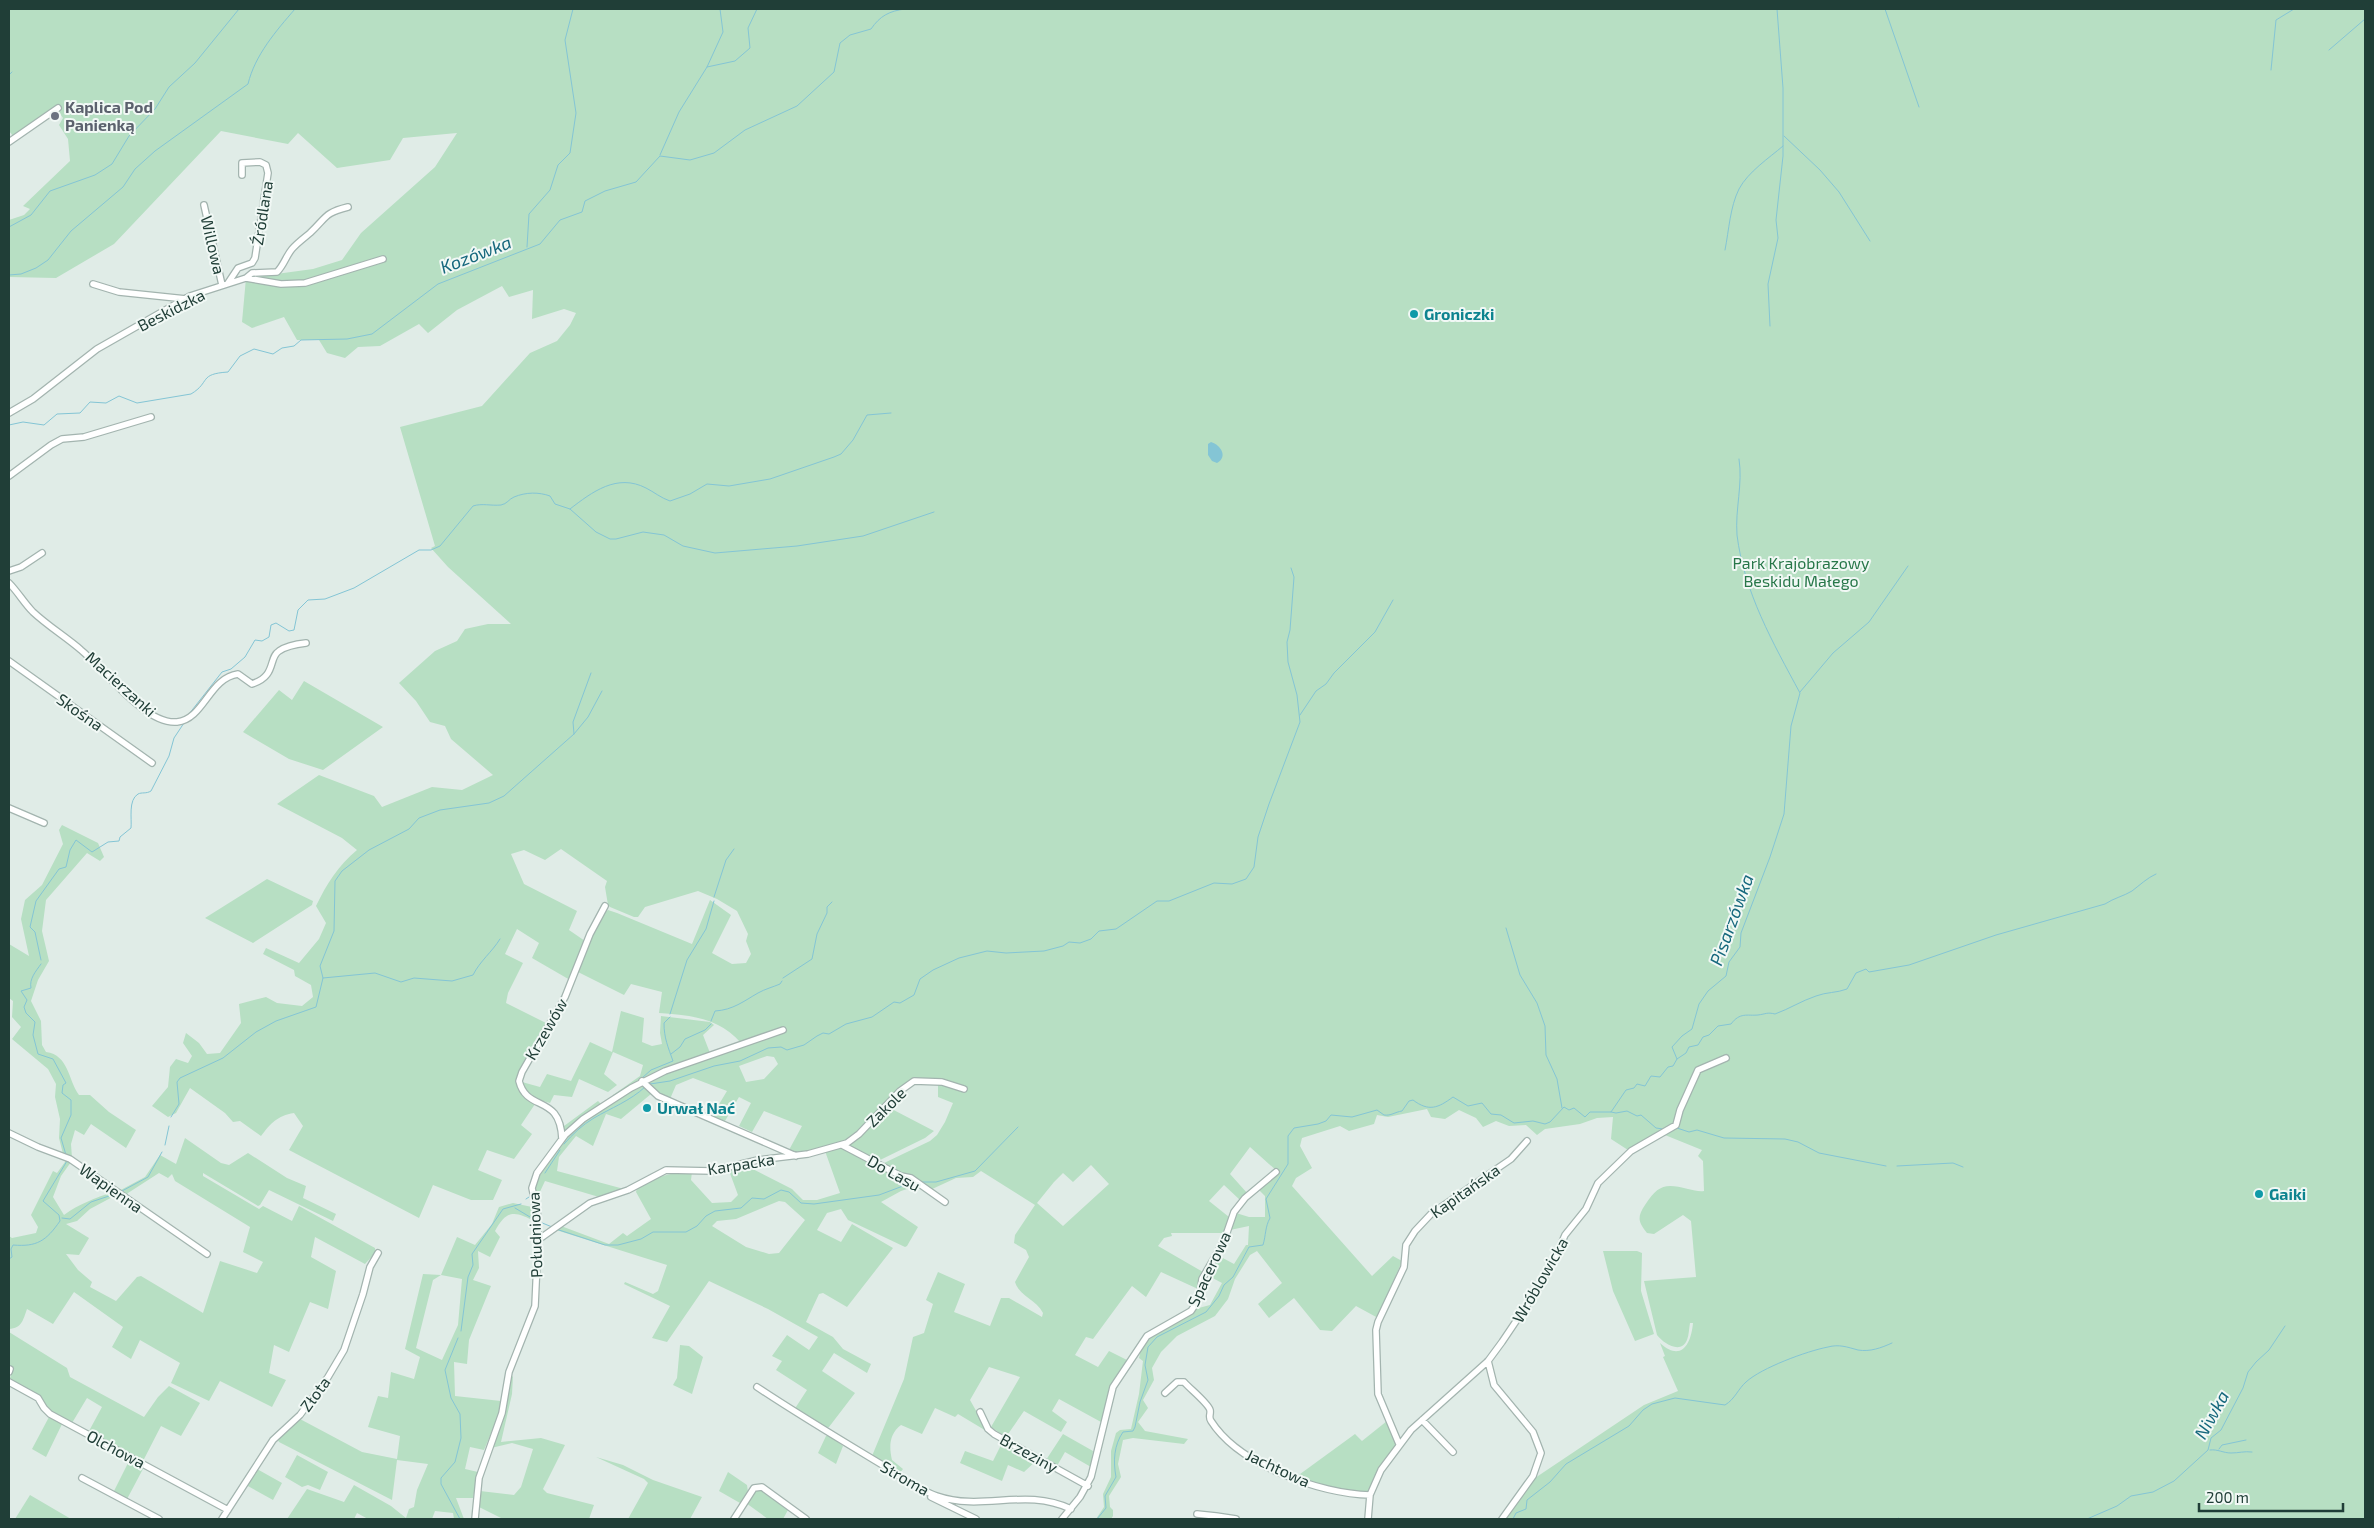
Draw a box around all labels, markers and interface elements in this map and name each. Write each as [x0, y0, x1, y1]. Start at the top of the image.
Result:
place label: Kaplica Pod Panienką [65, 97, 153, 134]
marker: Kaplica Pod Panienką [49, 110, 61, 122]
street label: Źródlana [247, 179, 276, 247]
street label: Willowa [198, 214, 229, 276]
water label: Kozówka [437, 230, 514, 278]
street label: Beskidzka [134, 285, 208, 335]
place label: Groniczki [1424, 304, 1494, 323]
marker: Groniczki [1408, 308, 1420, 320]
park label: Park Krajobrazowy Beskidu Małego [1732, 553, 1870, 590]
street label: Macierzanki [82, 647, 160, 720]
street label: Skośna [53, 689, 107, 734]
water label: Pisarzówka [1704, 871, 1758, 968]
street label: Krzewów [520, 995, 571, 1063]
street label: Zakole [862, 1083, 909, 1130]
place label: Urwał Nać [657, 1098, 735, 1117]
marker: Urwał Nać [641, 1102, 653, 1114]
street label: Karpacka [706, 1149, 776, 1178]
street label: Do Lasu [864, 1150, 924, 1195]
street label: Wapienna [76, 1159, 147, 1216]
street label: Kapitańska [1426, 1160, 1503, 1222]
place label: Gaiki [2269, 1184, 2306, 1203]
marker: Gaiki [2253, 1188, 2265, 1200]
street label: Południowa [524, 1192, 545, 1278]
street label: Spacerowa [1183, 1228, 1234, 1309]
street label: Wróblowicka [1508, 1234, 1572, 1326]
street label: Złota [296, 1373, 334, 1415]
water label: Niwka [2189, 1386, 2233, 1443]
street label: Olchowa [84, 1425, 149, 1472]
street label: Brzeziny [997, 1429, 1062, 1476]
street label: Jachtowa [1243, 1444, 1313, 1491]
street label: Stroma [878, 1456, 933, 1499]
scale bar [2199, 1480, 2343, 1512]
text: 200 m [2206, 1488, 2249, 1506]

